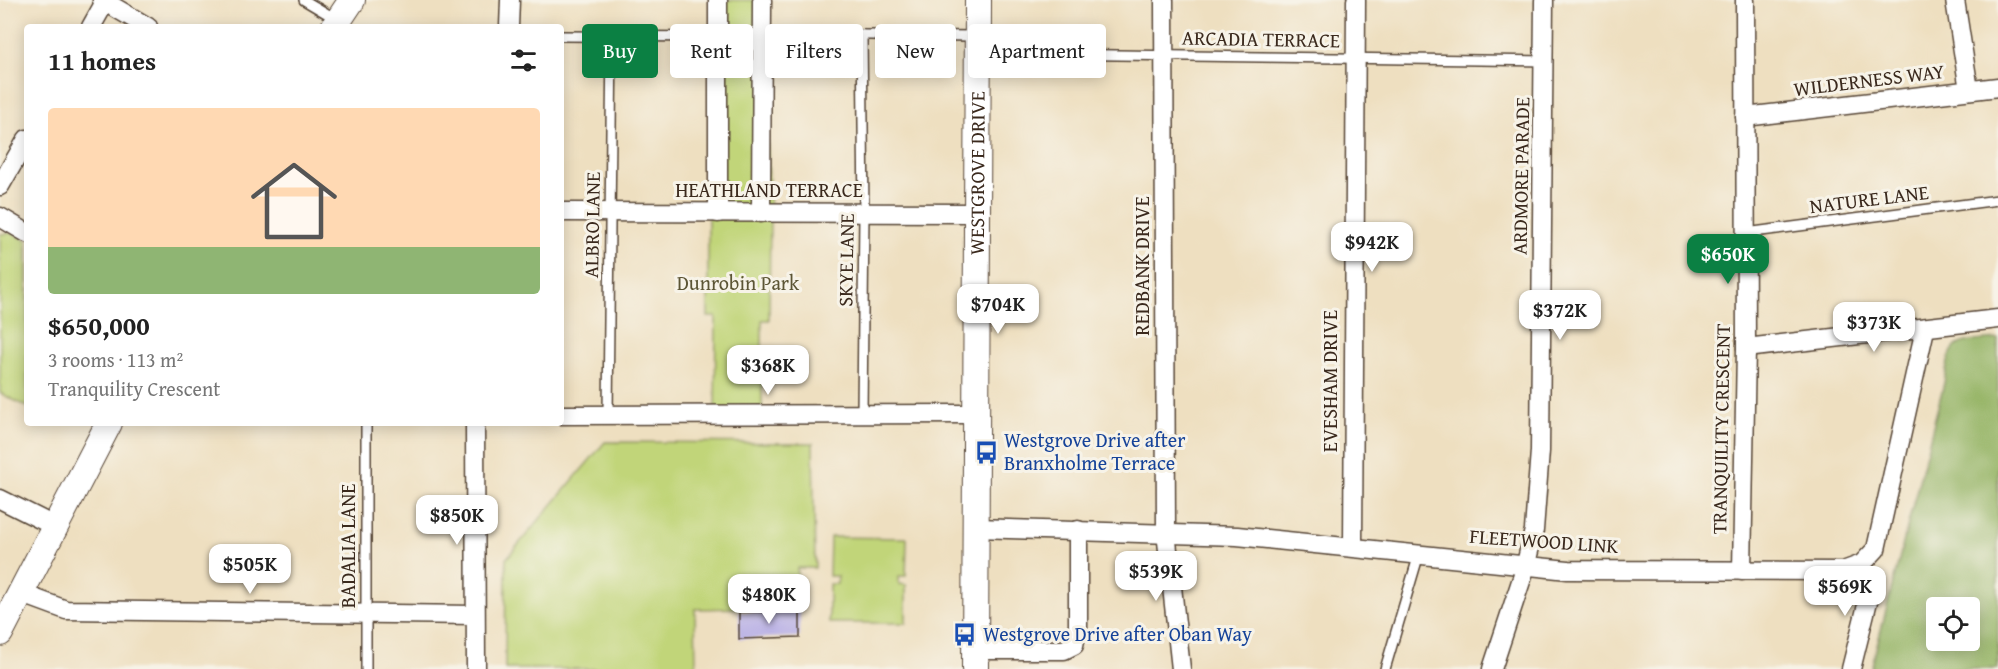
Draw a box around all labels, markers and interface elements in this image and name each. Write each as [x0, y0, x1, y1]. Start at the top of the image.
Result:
street label: ARCADIA TERRACE [1182, 23, 1340, 54]
chip: Buy [582, 24, 658, 78]
chip: Rent [670, 24, 753, 78]
chip: Filters [765, 24, 863, 78]
chip: New [875, 24, 956, 78]
chip: Apartment [968, 24, 1106, 78]
text: 11 homes [48, 41, 156, 80]
icon: filters [507, 44, 540, 77]
street label: WILDERNESS WAY [1792, 56, 1946, 103]
street label: WESTGROVE DRIVE [962, 91, 992, 255]
street label: ARDMORE PARADE [1505, 97, 1536, 255]
icon: home [240, 147, 348, 255]
street label: ALBRO LANE [576, 172, 607, 278]
street label: HEATHLAND TERRACE [675, 175, 863, 204]
street label: NATURE LANE [1808, 177, 1930, 220]
street label: REDBANK DRIVE [1127, 196, 1156, 336]
street label: SKYE LANE [830, 213, 861, 307]
pin: $942K [1330, 222, 1414, 273]
text: $942K [1345, 227, 1399, 256]
pin: $650K [1686, 234, 1770, 285]
text: $650K [1701, 239, 1755, 268]
park label: Dunrobin Park [677, 268, 800, 297]
pin: $704K [956, 284, 1040, 335]
text: $704K [971, 289, 1025, 318]
pin: $372K [1518, 290, 1602, 341]
text: $372K [1533, 295, 1587, 324]
pin: $373K [1832, 302, 1916, 353]
text: $650,000 [48, 306, 150, 345]
text: $373K [1847, 307, 1901, 336]
street label: EVESHAM DRIVE [1315, 310, 1344, 452]
street label: TRANQUILITY CRESCENT [1704, 324, 1737, 534]
text: 3 rooms · 113 m² [48, 345, 183, 374]
pin: $368K [726, 345, 810, 396]
text: $368K [741, 350, 795, 379]
text: Tranquility Crescent [48, 374, 220, 403]
place label: Westgrove Drive after Branxholme Terrace [1004, 425, 1185, 477]
bus stop icon: Westgrove Drive after Branxholme Terrace [973, 439, 999, 465]
street label: BADALIA LANE [333, 484, 362, 608]
pin: $850K [415, 495, 499, 546]
text: $850K [430, 500, 484, 529]
street label: FLEETWOOD LINK [1469, 521, 1620, 560]
pin: $505K [208, 544, 292, 595]
text: $505K [223, 549, 277, 578]
pin: $539K [1114, 551, 1198, 602]
text: $539K [1129, 556, 1183, 585]
pin: $569K [1803, 566, 1887, 617]
text: $569K [1818, 571, 1872, 600]
pin: $480K [727, 574, 811, 625]
text: $480K [742, 579, 796, 608]
map controls [1926, 597, 1980, 651]
button: locate [1926, 597, 1980, 651]
place label: Westgrove Drive after Oban Way [983, 619, 1252, 648]
bus stop icon: Westgrove Drive after Oban Way [952, 621, 978, 647]

